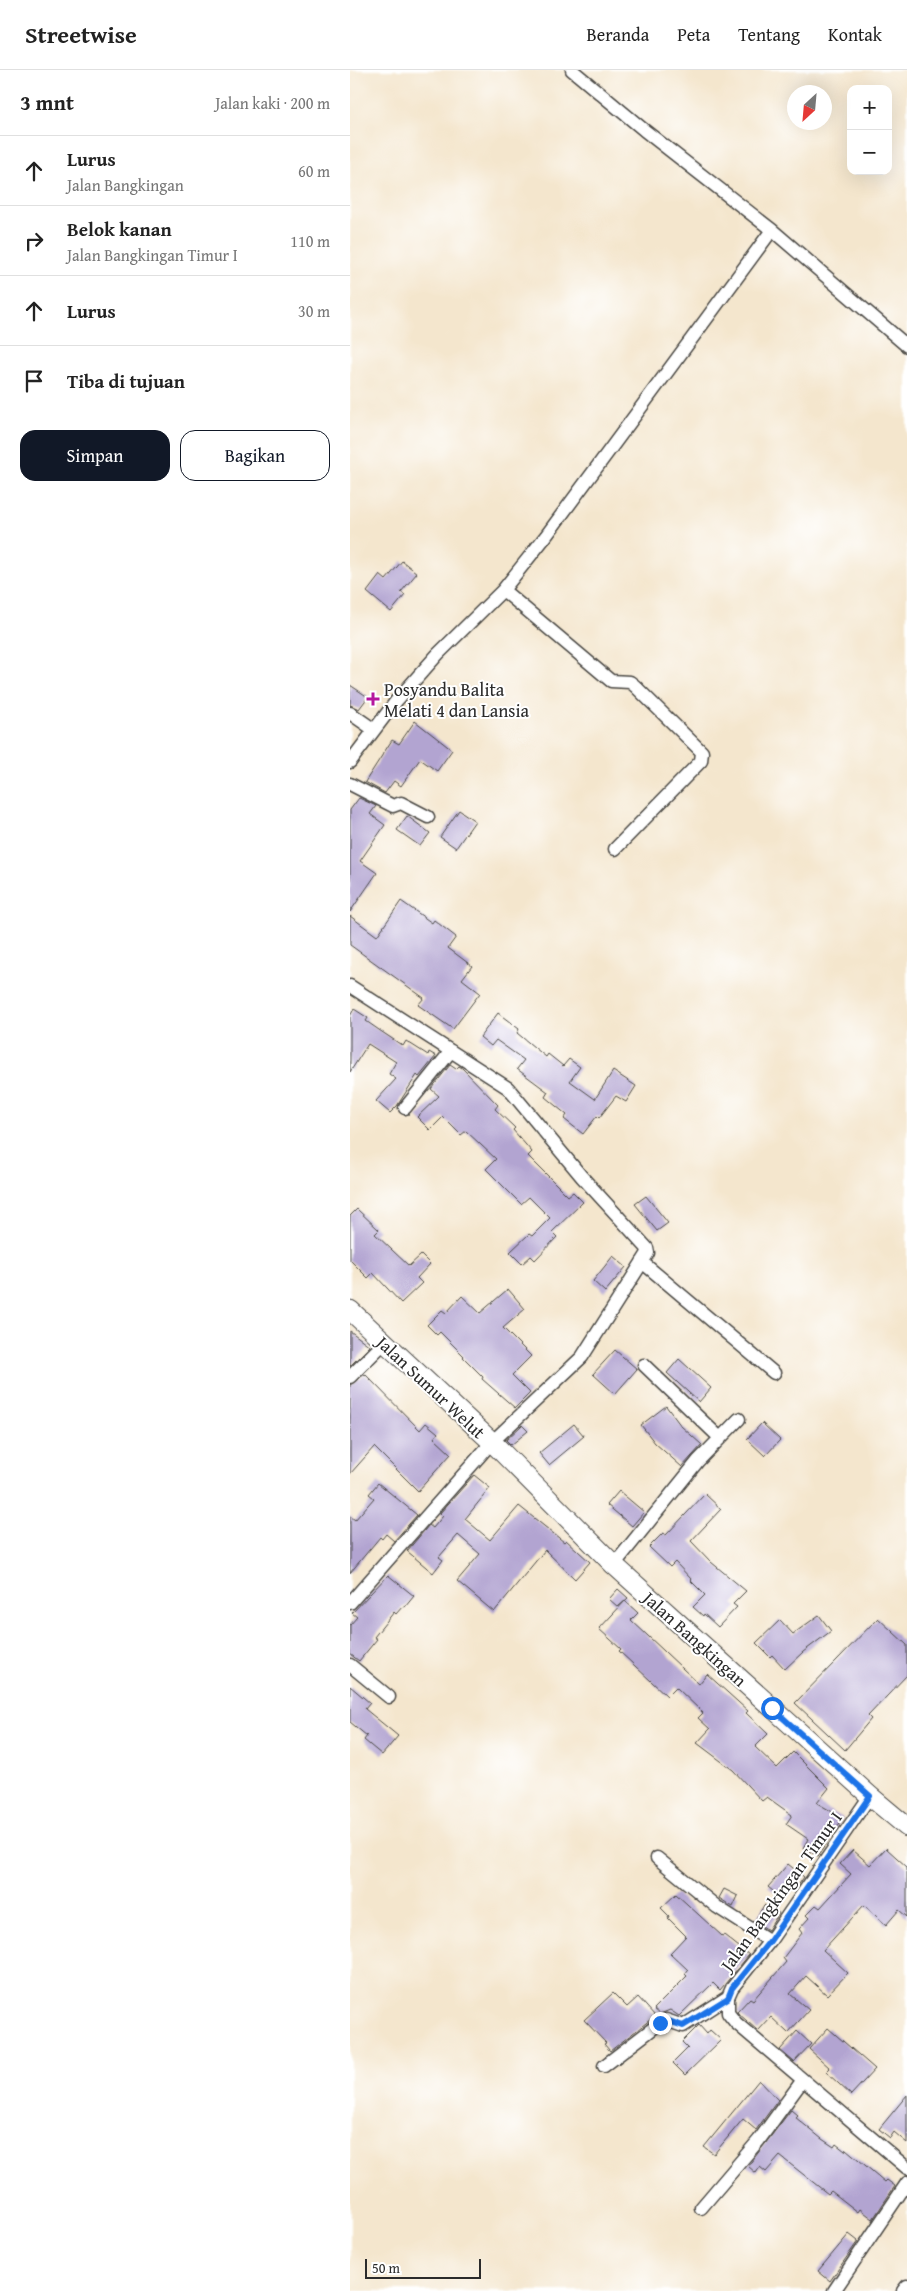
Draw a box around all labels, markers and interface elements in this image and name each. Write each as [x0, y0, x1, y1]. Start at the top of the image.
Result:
text: Streetwise [25, 17, 137, 52]
text: Beranda [587, 21, 649, 48]
text: Peta [677, 21, 710, 48]
text: Tentang [738, 21, 800, 48]
text: Kontak [828, 21, 882, 48]
north arrow [787, 85, 832, 130]
map controls [847, 85, 892, 175]
button: + [847, 85, 892, 130]
text: 3 mnt [20, 87, 74, 118]
text: Jalan kaki · 200 m [215, 91, 330, 115]
button: − [847, 130, 892, 175]
text: Lurus [67, 145, 116, 173]
icon: ahead [20, 157, 48, 185]
text: 60 m [298, 159, 330, 183]
text: Jalan Bangkingan [67, 173, 184, 197]
text: Belok kanan [67, 215, 172, 243]
icon: right [20, 227, 48, 255]
text: 110 m [290, 229, 330, 253]
text: Jalan Bangkingan Timur I [67, 243, 238, 267]
icon: ahead [20, 297, 48, 325]
text: Lurus [67, 297, 116, 325]
text: 30 m [298, 299, 330, 323]
icon: arrive [20, 367, 48, 395]
text: Tiba di tujuan [67, 367, 185, 395]
button: Simpan [20, 430, 170, 481]
button: Bagikan [180, 430, 330, 481]
place label: Posyandu Balita Melati 4 dan Lansia [384, 676, 530, 724]
marker: Posyandu Balita Melati 4 dan Lansia [366, 692, 380, 706]
street label: Jalan Sumur Welut [369, 1328, 492, 1445]
street label: Jalan Bangkingan [636, 1584, 753, 1693]
route start [761, 1697, 784, 1720]
street label: Jalan Bangkingan Timur I [712, 1805, 848, 1978]
route end [649, 2012, 672, 2035]
scale bar [365, 2256, 481, 2279]
text: 50 m [372, 2258, 400, 2278]

